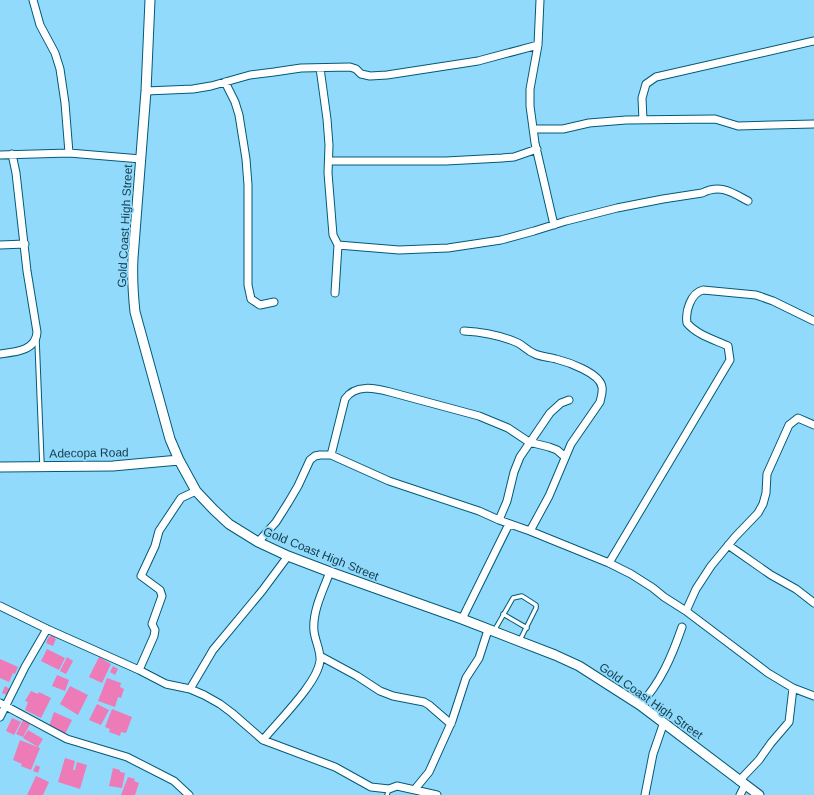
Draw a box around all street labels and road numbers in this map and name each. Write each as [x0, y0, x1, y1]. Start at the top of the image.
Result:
street label: Gold Coast High Street [115, 163, 135, 288]
street label: Adecopa Road [49, 445, 129, 461]
street label: Gold Coast High Street [261, 524, 381, 584]
street label: Gold Coast High Street [596, 660, 706, 742]

